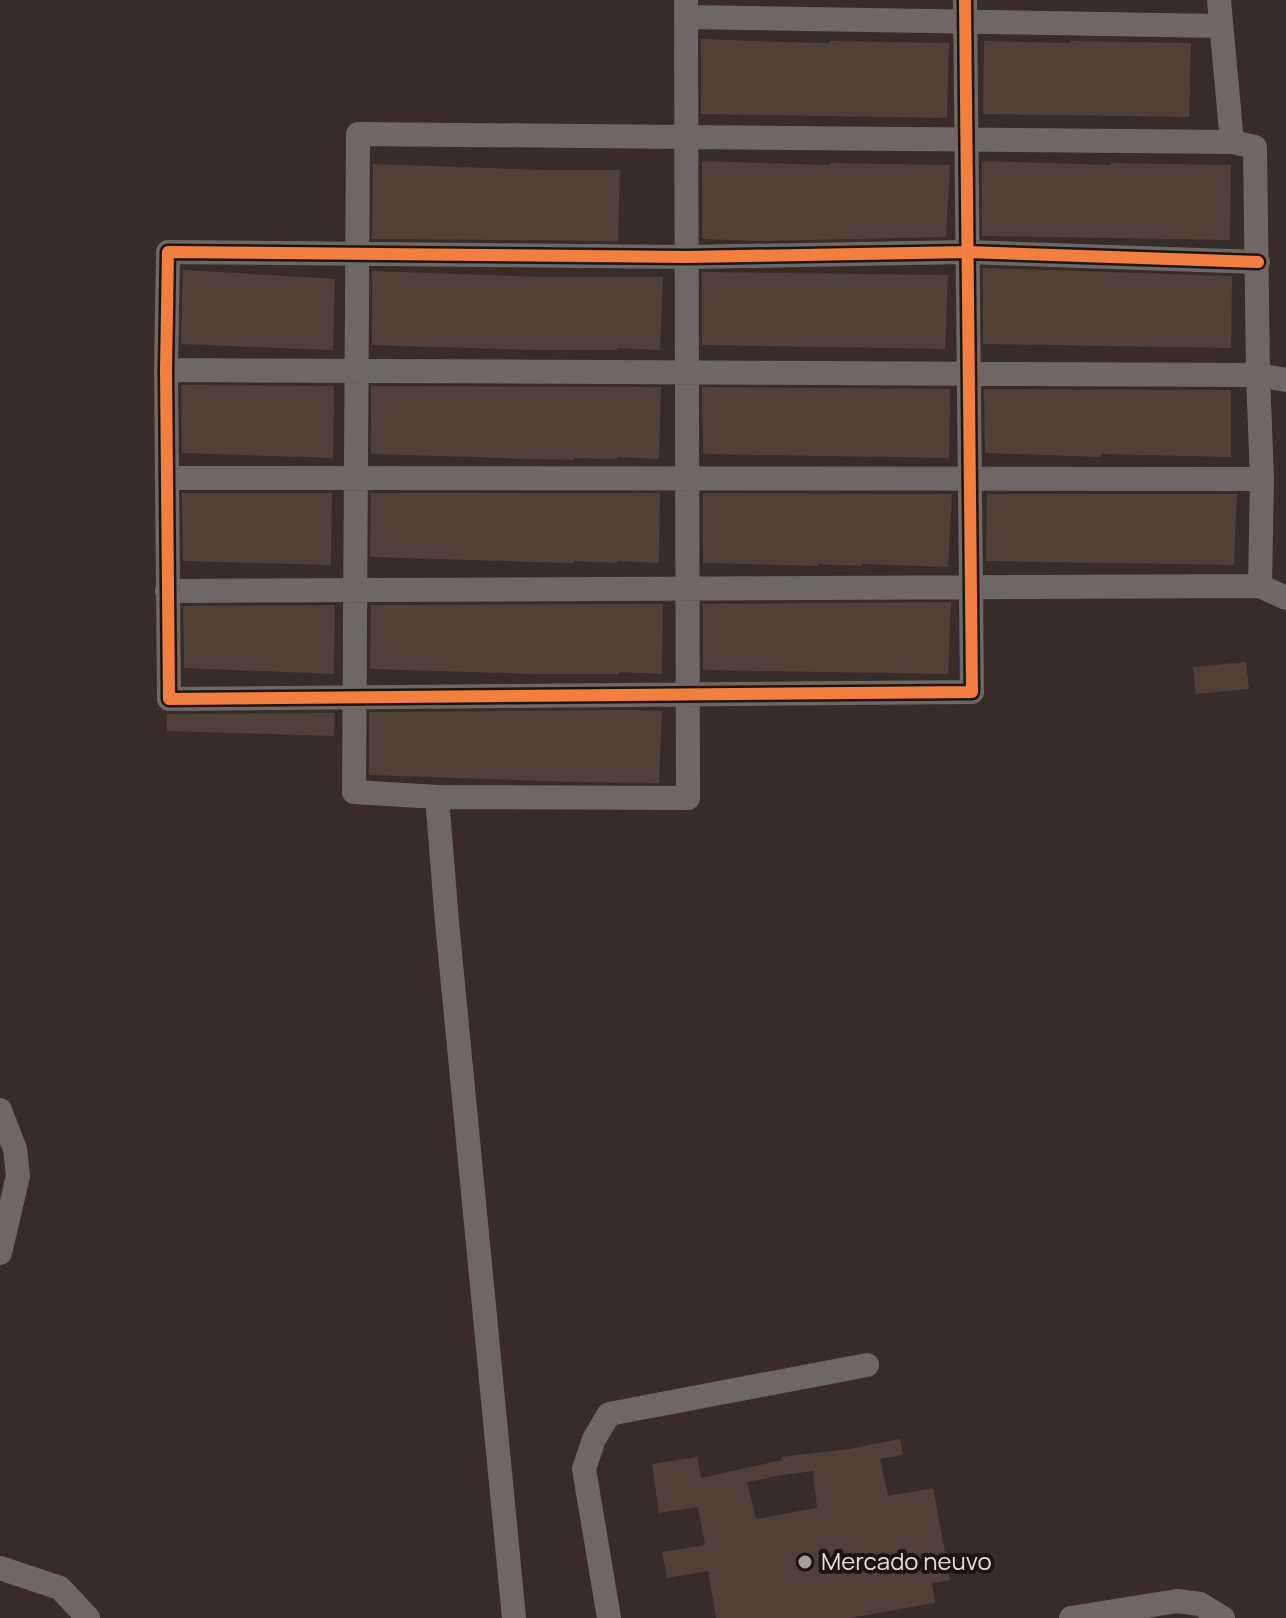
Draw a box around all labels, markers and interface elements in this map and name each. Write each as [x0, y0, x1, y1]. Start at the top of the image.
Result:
place label: Mercado neuvo [821, 1544, 992, 1577]
marker: Mercado neuvo [796, 1553, 814, 1571]

